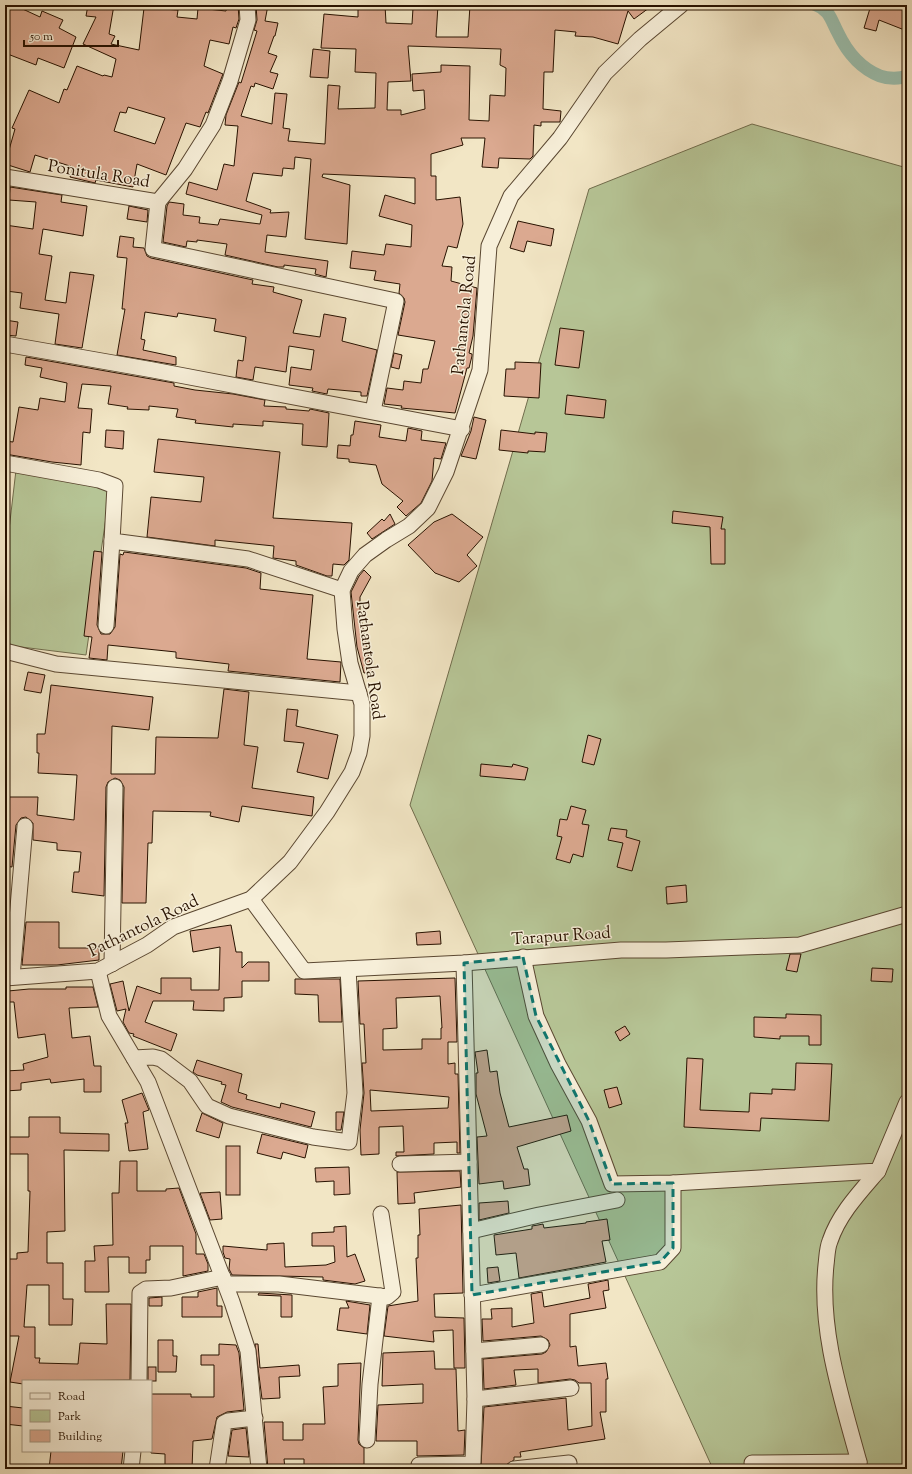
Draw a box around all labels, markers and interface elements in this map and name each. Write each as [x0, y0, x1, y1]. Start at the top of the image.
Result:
scale bar [24, 22, 118, 48]
text: 50 m [29, 28, 53, 46]
street label: Ponitula Road [46, 155, 152, 195]
street label: Pathantola Road [447, 254, 483, 376]
street label: Pathantola Road [349, 599, 389, 722]
street label: Pathantola Road [85, 890, 203, 964]
street label: Tarapur Road [511, 922, 612, 952]
legend [22, 1380, 152, 1452]
text: Road [58, 1388, 85, 1406]
text: Park [58, 1408, 81, 1426]
text: Building [58, 1428, 102, 1446]

